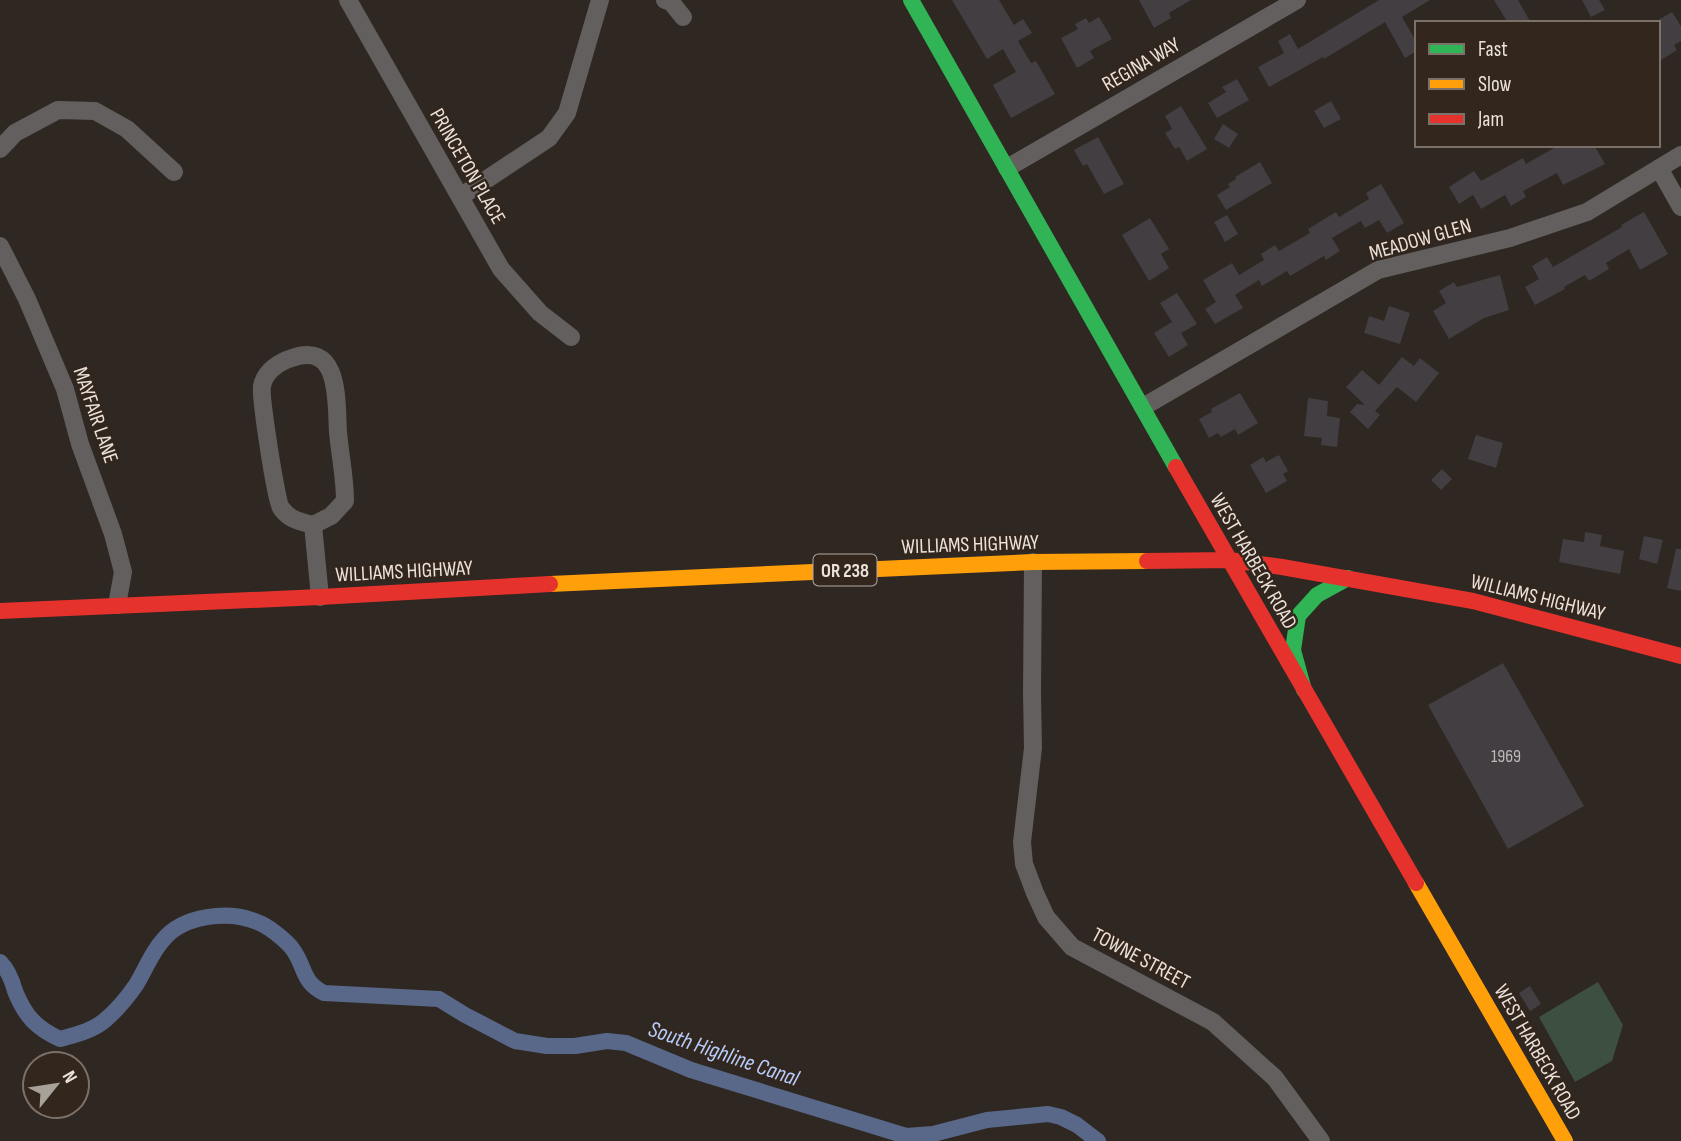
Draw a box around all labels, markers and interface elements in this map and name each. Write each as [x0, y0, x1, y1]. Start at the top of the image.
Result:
legend [1415, 21, 1660, 147]
street label: REGINA WAY [1098, 32, 1185, 97]
text: Fast [1478, 37, 1508, 62]
text: Slow [1478, 72, 1512, 97]
street label: PRINCETON PLACE [424, 104, 511, 229]
text: Jam [1477, 107, 1504, 132]
street label: MEADOW GLEN [1366, 213, 1474, 266]
street label: MAYFAIR LANE [67, 364, 124, 466]
street label: WEST HARBECK ROAD [1205, 489, 1302, 633]
street label: WILLIAMS HIGHWAY [901, 530, 1039, 559]
road number: OR 238 [814, 554, 876, 586]
street label: WILLIAMS HIGHWAY [335, 555, 474, 588]
street label: WILLIAMS HIGHWAY [1468, 569, 1608, 626]
house number: 1969 [1491, 746, 1521, 767]
street label: TOWNE STREET [1087, 922, 1195, 995]
street label: WEST HARBECK ROAD [1489, 980, 1586, 1124]
water label: South Highline Canal [645, 1015, 803, 1093]
north arrow [21, 1050, 91, 1120]
text: N [57, 1067, 82, 1087]

